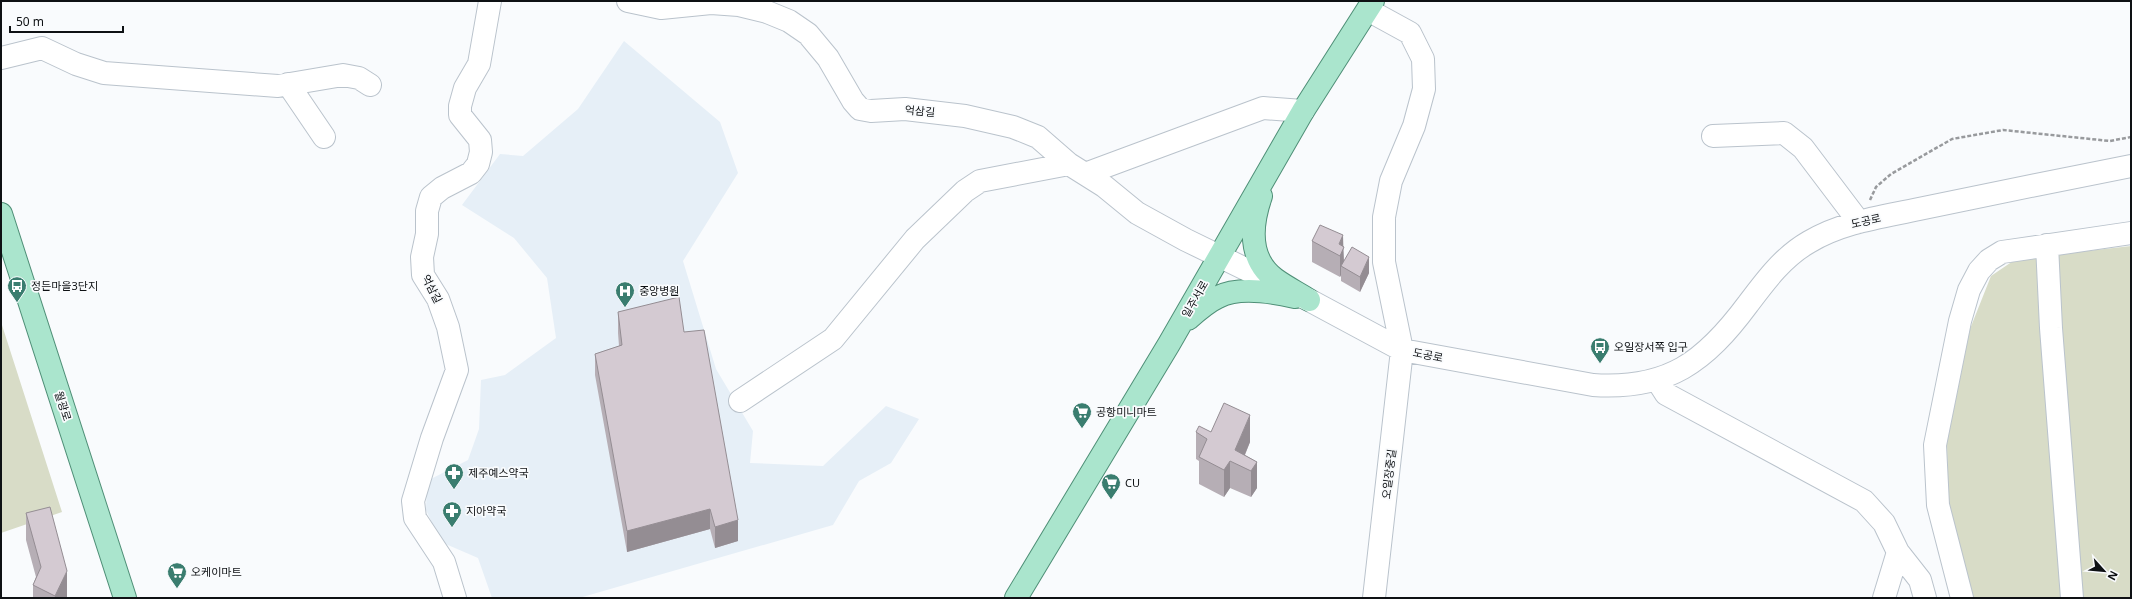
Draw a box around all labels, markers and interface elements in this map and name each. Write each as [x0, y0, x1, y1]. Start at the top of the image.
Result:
scale bar [10, 8, 123, 34]
text: 50 m [16, 13, 44, 30]
street label: 억삼길 [904, 102, 936, 119]
street label: 도공로 [1849, 210, 1882, 231]
street label: 억삼길 [419, 272, 446, 306]
bus stop icon: 정든마을3단지 [6, 275, 28, 303]
street label: 일주서로 [1178, 277, 1211, 320]
place label: 정든마을3단지 [31, 278, 98, 293]
hospital icon: 중앙병원 [614, 280, 636, 308]
place label: 중앙병원 [639, 283, 679, 298]
bus stop icon: 오일장서쪽 입구 [1589, 336, 1611, 364]
place label: 오일장서쪽 입구 [1614, 339, 1688, 354]
street label: 도공로 [1412, 344, 1444, 365]
street label: 월광로 [52, 389, 75, 423]
supermarket icon: 공항미니마트 [1071, 401, 1093, 429]
place label: 공항미니마트 [1096, 404, 1157, 419]
street label: 오일장중길 [1378, 448, 1399, 500]
pharmacy icon: 제주예스약국 [443, 462, 465, 490]
place label: 제주예스약국 [468, 465, 529, 480]
supermarket icon: CU [1100, 472, 1122, 500]
place label: CU [1125, 475, 1140, 490]
pharmacy icon: 지아약국 [441, 500, 463, 528]
place label: 지아약국 [466, 503, 506, 518]
north arrow [2084, 551, 2124, 591]
supermarket icon: 오케이마트 [166, 561, 188, 589]
place label: 오케이마트 [191, 564, 242, 579]
text: N [2105, 568, 2122, 583]

